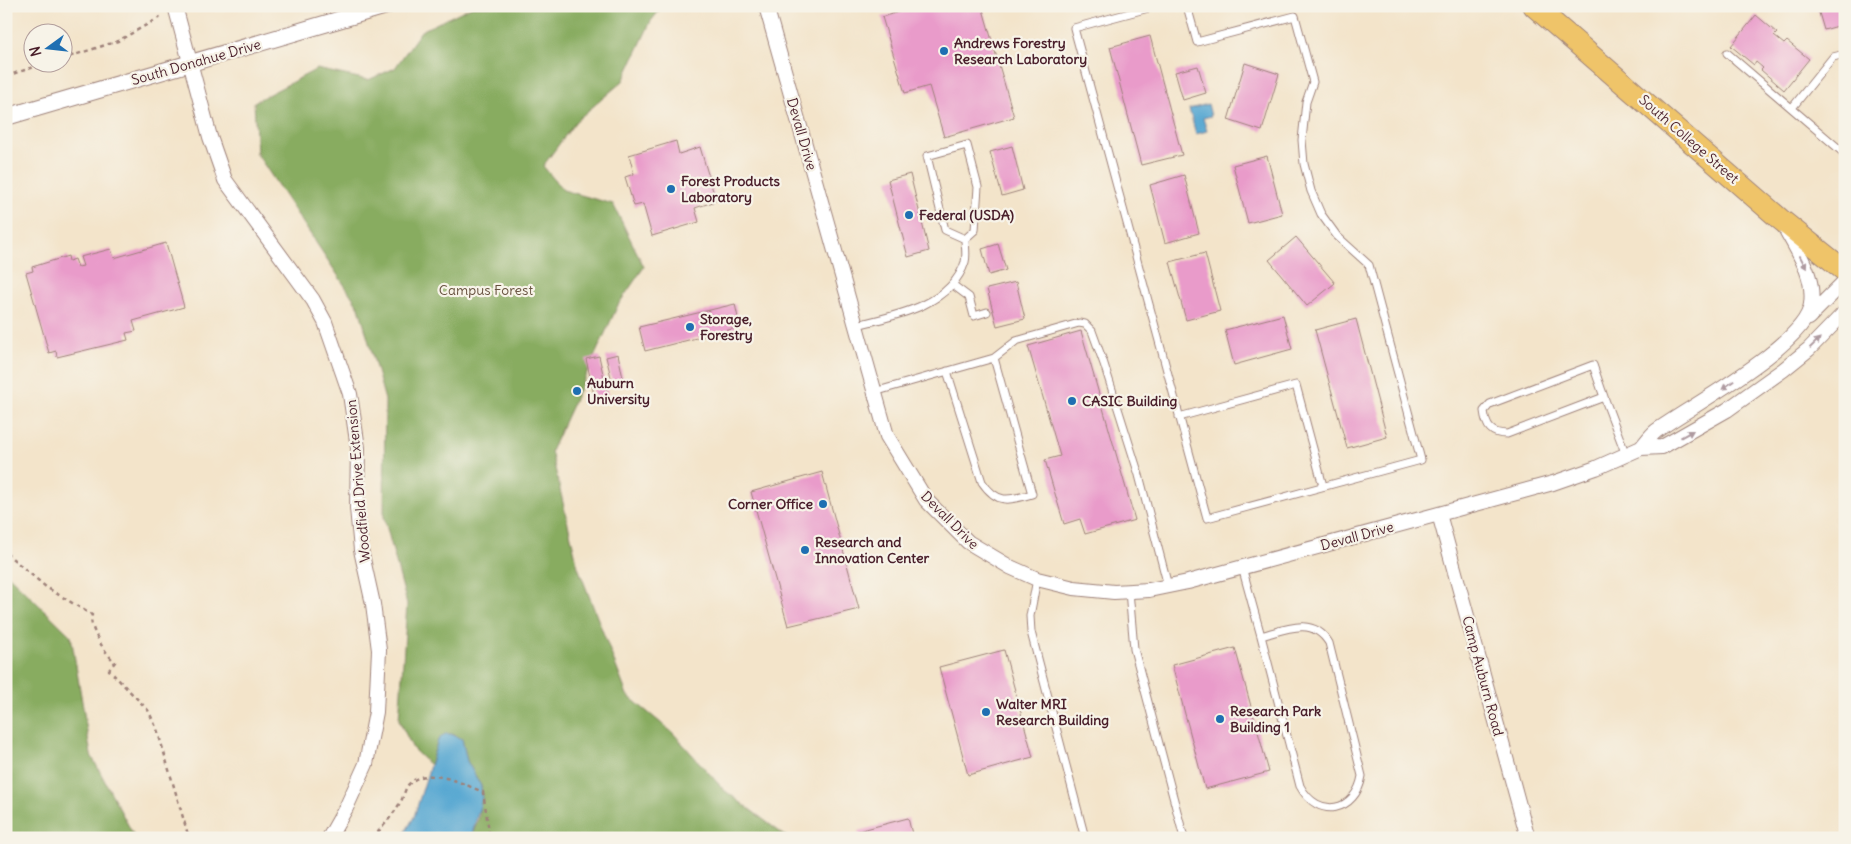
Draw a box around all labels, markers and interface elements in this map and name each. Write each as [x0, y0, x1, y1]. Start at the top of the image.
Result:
north arrow [22, 22, 72, 72]
place label: Andrews Forestry Research Laboratory [954, 34, 1087, 68]
street label: South Donahue Drive [129, 35, 263, 89]
text: N [25, 44, 45, 58]
marker: Andrews Forestry Research Laboratory [938, 45, 950, 57]
street label: South College Street [1635, 91, 1743, 188]
street label: Devall Drive [783, 96, 821, 172]
place label: Forest Products Laboratory [681, 172, 780, 206]
marker: Forest Products Laboratory [665, 183, 677, 195]
place label: Federal (USDA) [919, 206, 1014, 224]
marker: Federal (USDA) [903, 209, 915, 221]
one-way arrow [1799, 255, 1807, 269]
park label: Campus Forest [439, 281, 533, 299]
place label: Storage, Forestry [700, 310, 753, 344]
marker: Storage, Forestry [684, 321, 696, 333]
one-way arrow [1809, 337, 1821, 349]
place label: Auburn University [587, 374, 650, 408]
one-way arrow [1722, 380, 1735, 390]
marker: Auburn University [571, 385, 583, 397]
place label: CASIC Building [1082, 392, 1177, 410]
marker: CASIC Building [1066, 395, 1078, 407]
street label: Woodfield Drive Extension [342, 399, 374, 563]
one-way arrow [1680, 430, 1694, 438]
street label: Devall Drive [917, 487, 983, 553]
place label: Corner Office [728, 495, 813, 513]
marker: Corner Office [817, 498, 829, 510]
street label: Devall Drive [1318, 518, 1396, 554]
place label: Research and Innovation Center [815, 533, 929, 567]
marker: Research and Innovation Center [799, 544, 811, 556]
street label: Camp Auburn Road [1458, 614, 1508, 738]
place label: Walter MRI Research Building [996, 695, 1109, 729]
place label: Research Park Building 1 [1230, 702, 1321, 736]
marker: Walter MRI Research Building [980, 706, 992, 718]
marker: Research Park Building 1 [1214, 713, 1226, 725]

